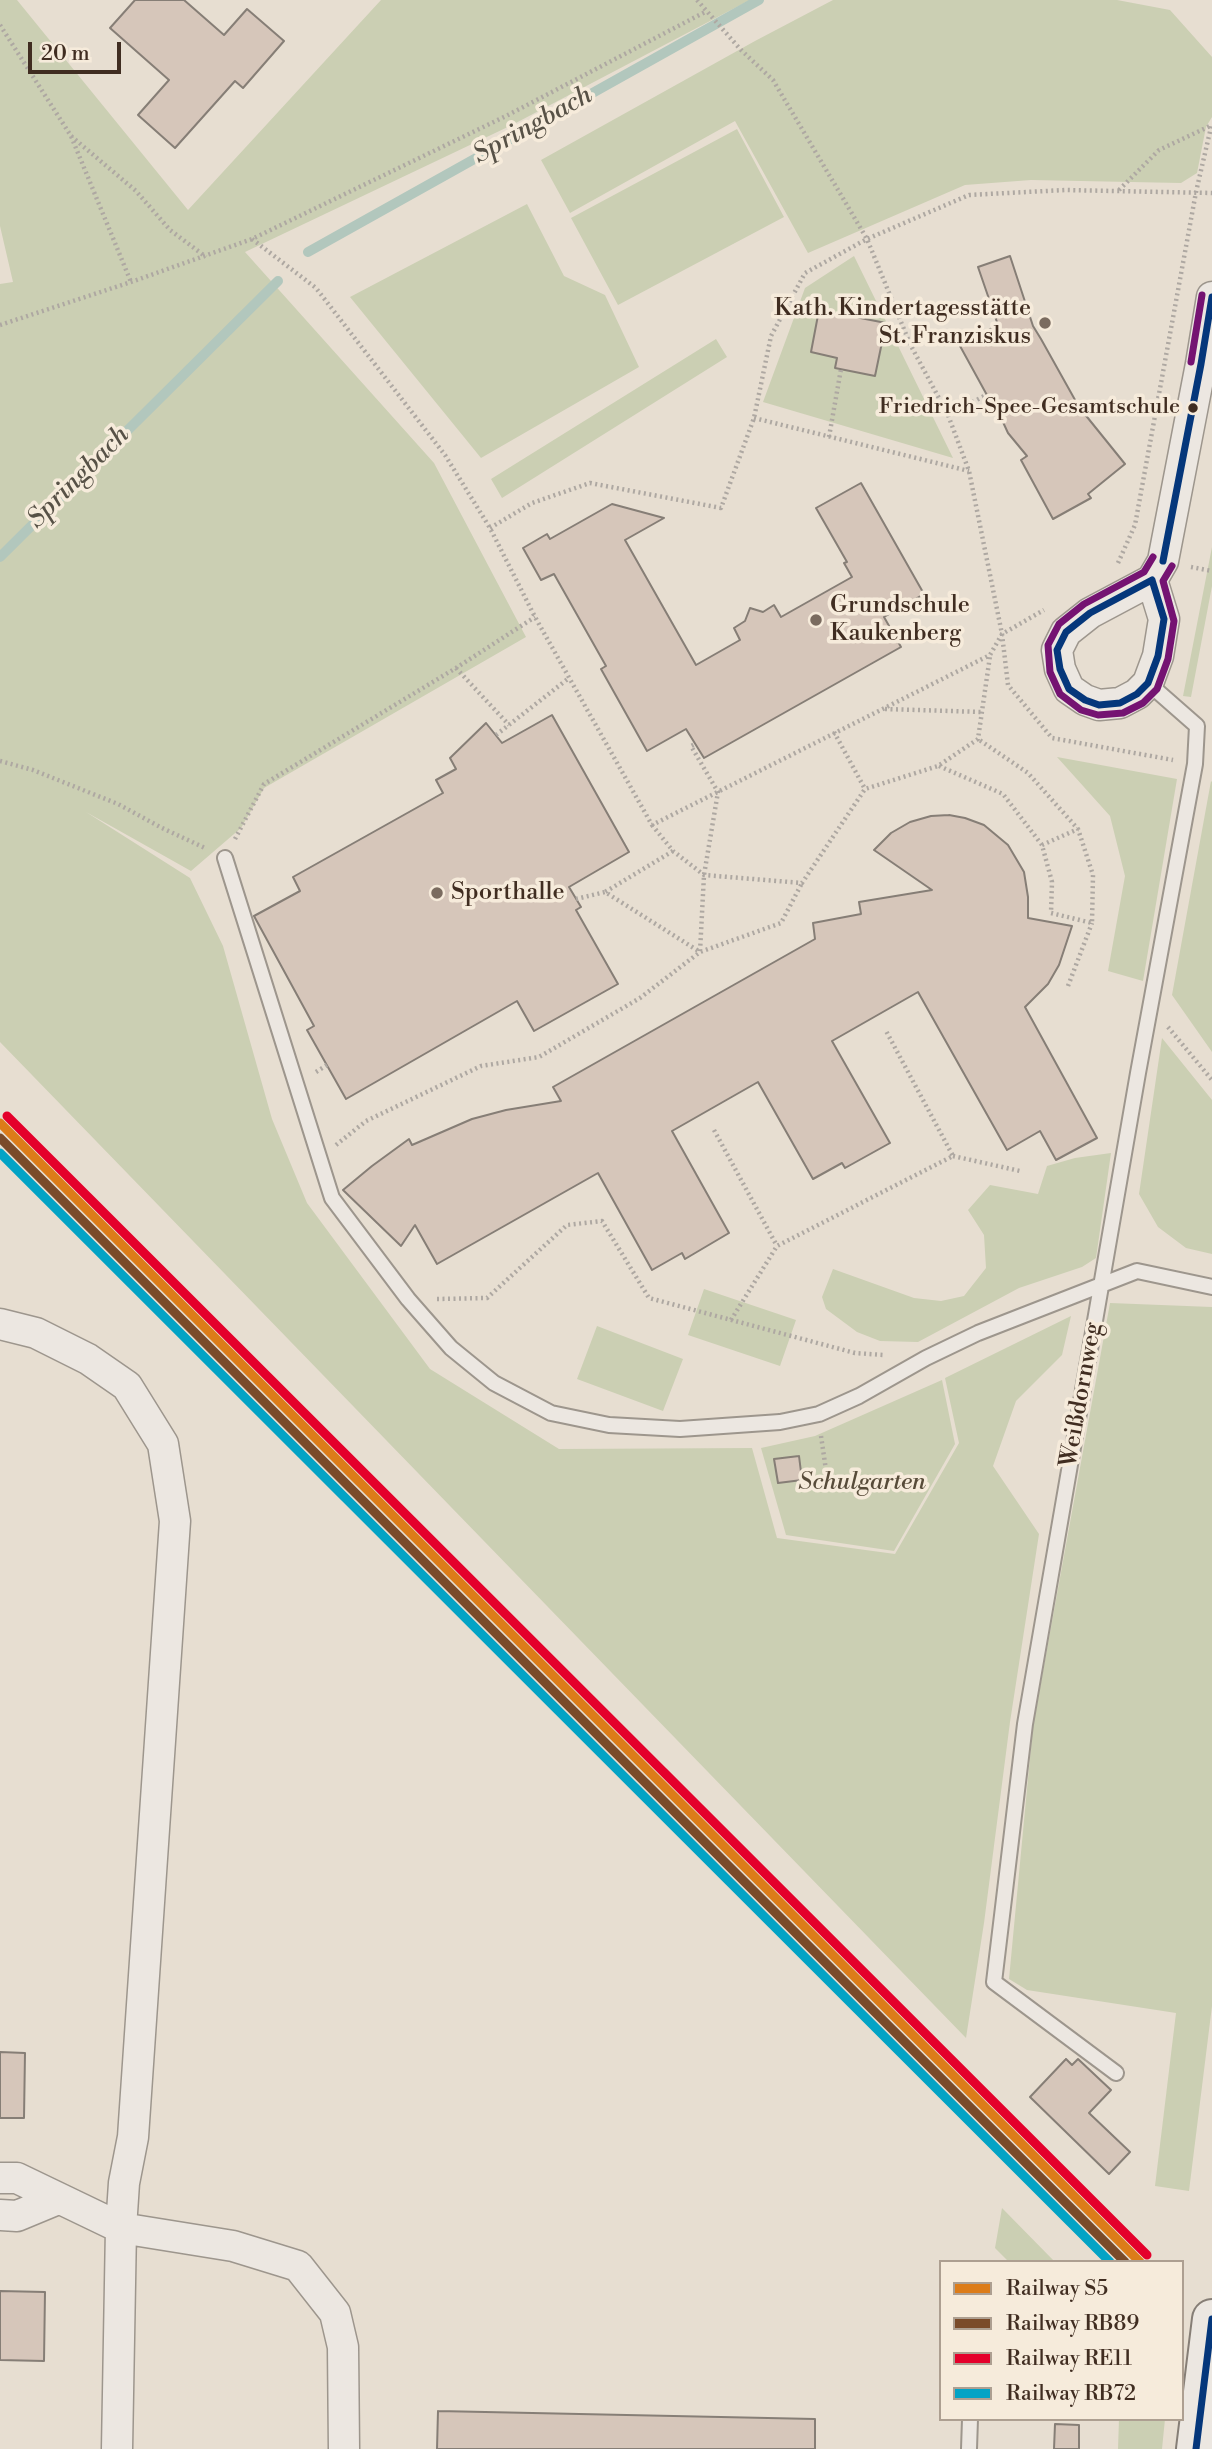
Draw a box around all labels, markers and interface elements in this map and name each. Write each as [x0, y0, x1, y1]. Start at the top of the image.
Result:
scale bar [32, 28, 124, 72]
text: 20 m [41, 41, 90, 67]
water label: Springbach [468, 80, 598, 172]
place label: Kath. Kindertagesstätte St. Franziskus [774, 295, 1031, 351]
marker: Kath. Kindertagesstätte St. Franziskus [1037, 315, 1053, 331]
place label: Friedrich-Spee-Gesamtschule [879, 395, 1180, 421]
marker: Friedrich-Spee-Gesamtschule [1186, 401, 1200, 415]
water label: Springbach [21, 420, 137, 536]
place label: Grundschule Kaukenberg [830, 592, 970, 648]
marker: Grundschule Kaukenberg [808, 612, 824, 628]
place label: Sporthalle [451, 879, 565, 907]
marker: Sporthalle [429, 885, 445, 901]
street label: Weißdornweg [1055, 1320, 1109, 1470]
park label: Schulgarten [798, 1469, 926, 1497]
legend [939, 2260, 1184, 2421]
text: Railway S5 [1006, 2276, 1108, 2302]
text: Railway RB89 [1006, 2311, 1139, 2337]
text: Railway RE11 [1006, 2346, 1132, 2372]
text: Railway RB72 [1006, 2381, 1136, 2407]

